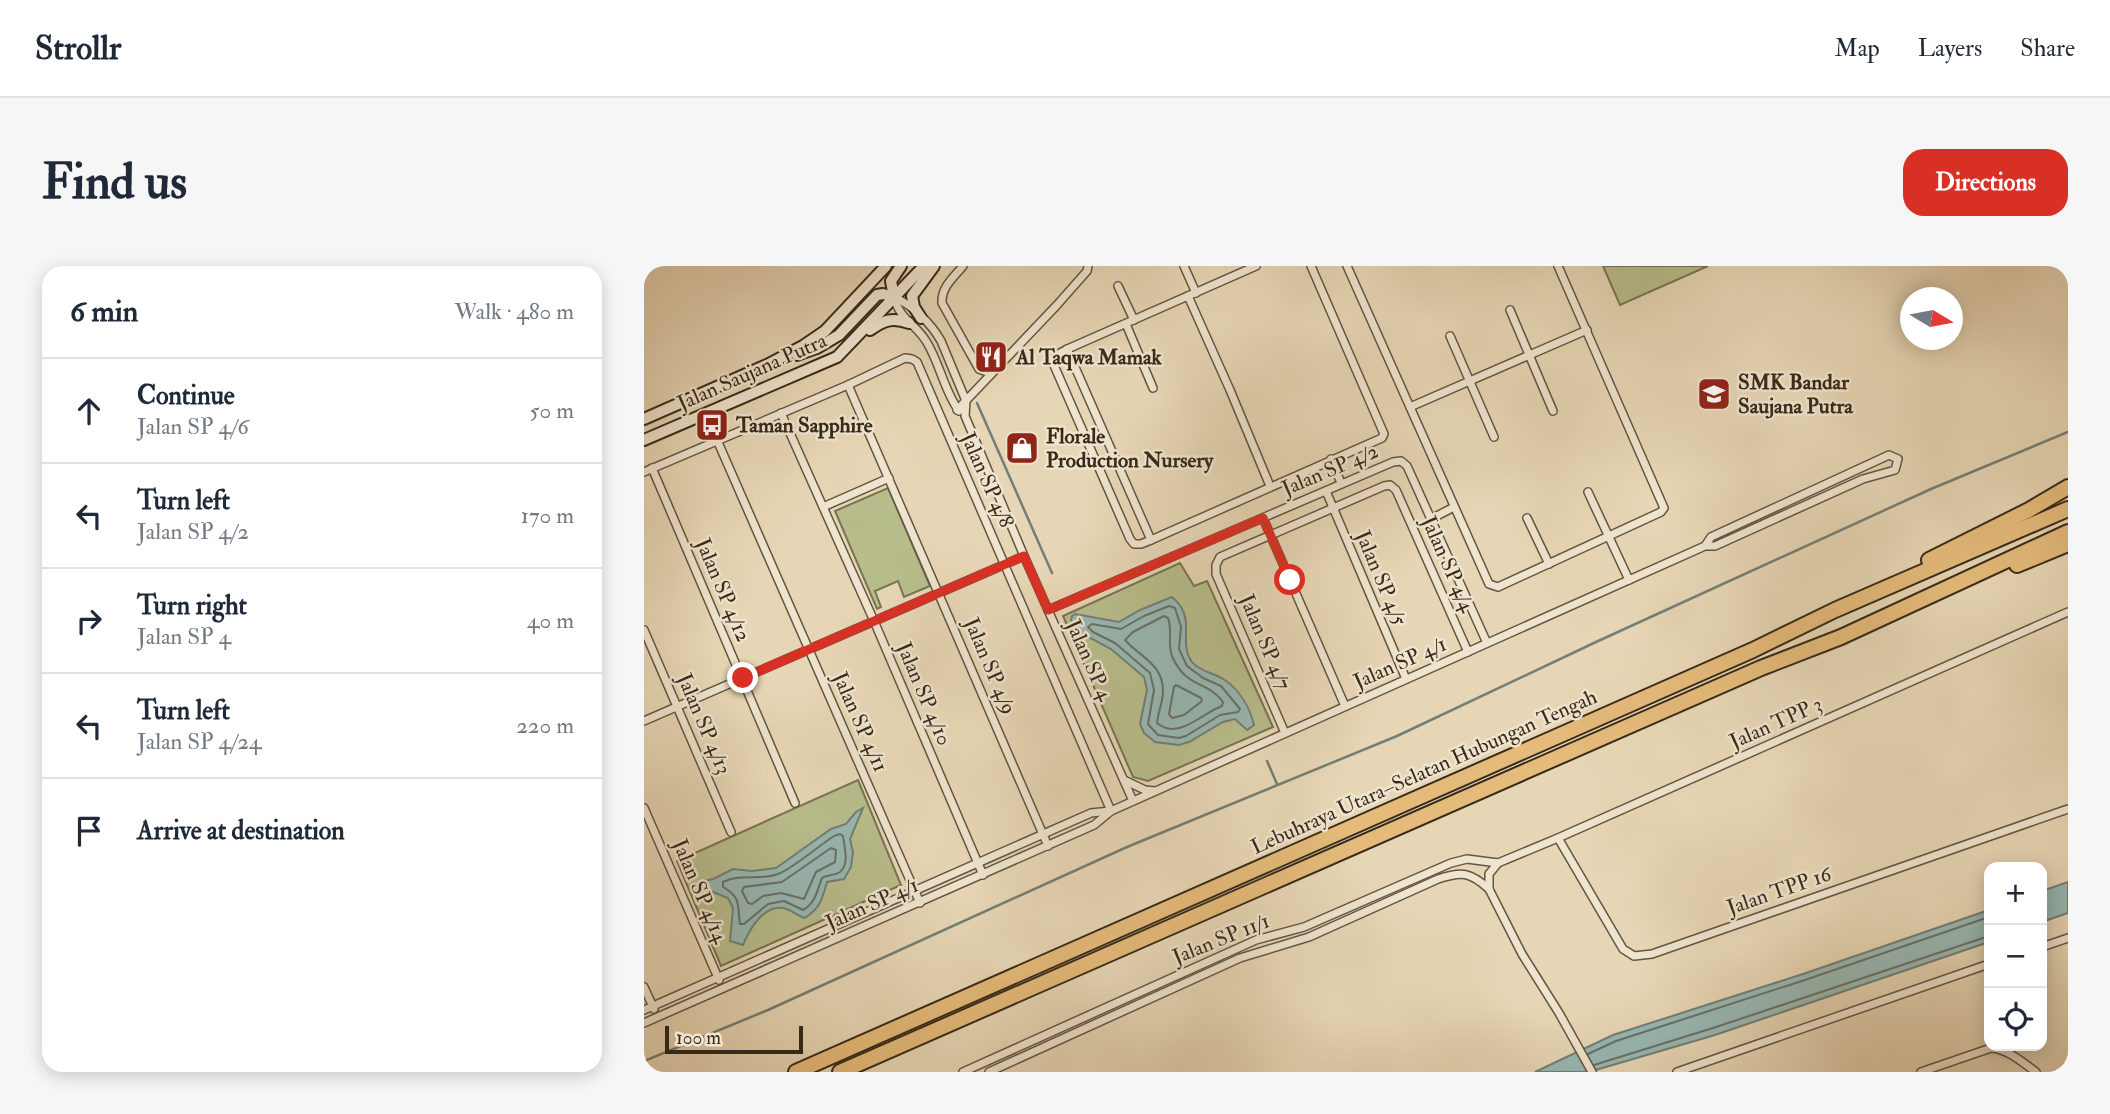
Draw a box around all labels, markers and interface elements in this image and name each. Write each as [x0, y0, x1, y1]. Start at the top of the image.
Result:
text: Strollr [35, 28, 121, 69]
text: Map [1835, 33, 1880, 64]
text: Layers [1918, 33, 1982, 64]
text: Share [2020, 33, 2075, 64]
button: Directions [1903, 149, 2068, 216]
text: Find us [42, 152, 187, 213]
north arrow [1900, 287, 1963, 350]
text: 6 min [70, 293, 138, 330]
text: Walk · 480 m [454, 297, 574, 326]
street label: Jalan Saujana Putra [672, 327, 831, 417]
restaurant icon: Al Taqwa Mamak [972, 338, 1010, 376]
place label: Al Taqwa Mamak [1015, 344, 1163, 371]
place label: SMK Bandar Saujana Putra [1738, 369, 1854, 420]
school or university icon: SMK Bandar Saujana Putra [1695, 375, 1733, 413]
text: Continue [137, 380, 235, 412]
icon: ahead [70, 392, 108, 430]
text: 50 m [530, 396, 574, 425]
bus stop icon: Taman Sapphire [693, 406, 731, 444]
text: Jalan SP 4/6 [137, 412, 249, 441]
place label: Taman Sapphire [735, 412, 873, 439]
place label: Florale Production Nursery [1046, 423, 1214, 474]
street label: Jalan SP 4/8 [954, 427, 1020, 532]
shop icon: Florale Production Nursery [1003, 429, 1041, 467]
street label: Jalan SP 4/2 [1277, 438, 1382, 503]
text: Turn left [137, 485, 230, 517]
icon: left [70, 497, 108, 535]
text: 170 m [521, 501, 574, 530]
street label: Jalan SP 4/4 [1414, 511, 1482, 618]
text: Jalan SP 4/2 [137, 517, 249, 546]
street label: Jalan SP 4/5 [1348, 525, 1413, 630]
street label: Jalan SP 4/12 [689, 533, 757, 646]
route start [1274, 564, 1305, 595]
street label: Jalan SP 4/7 [1232, 589, 1297, 694]
text: Turn right [137, 590, 247, 622]
icon: right [70, 602, 108, 640]
text: 40 m [527, 606, 574, 635]
street label: Jalan SP 4/9 [957, 613, 1022, 718]
street label: Jalan SP 4 [1059, 614, 1119, 706]
text: Jalan SP 4 [137, 622, 231, 651]
street label: Jalan SP 4/1 [1348, 631, 1451, 696]
street label: Jalan SP 4/10 [890, 637, 958, 750]
route end [727, 662, 758, 693]
street label: Jalan SP 4/11 [826, 667, 894, 776]
street label: Jalan SP 4/13 [670, 669, 737, 779]
street label: Lebuhraya Utara–Selatan Hubungan Tengah [1247, 683, 1601, 861]
street label: Jalan TPP 3 [1725, 691, 1827, 756]
text: Turn left [137, 695, 230, 727]
icon: left [70, 707, 108, 745]
text: 220 m [516, 711, 574, 740]
text: Jalan SP 4/24 [137, 727, 261, 756]
icon: arrive [70, 812, 108, 850]
text: Arrive at destination [137, 815, 345, 847]
street label: Jalan SP 4/14 [666, 834, 735, 949]
street label: Jalan TPP 16 [1722, 860, 1836, 922]
map controls [1984, 862, 2047, 1051]
button: + [1984, 862, 2047, 925]
street label: Jalan SP 4/1 [820, 872, 923, 937]
street label: Jalan SP 11/1 [1168, 907, 1273, 971]
button: − [1984, 925, 2047, 988]
button: locate [1984, 988, 2047, 1051]
scale bar [665, 1023, 803, 1055]
text: 100 m [676, 1026, 721, 1050]

